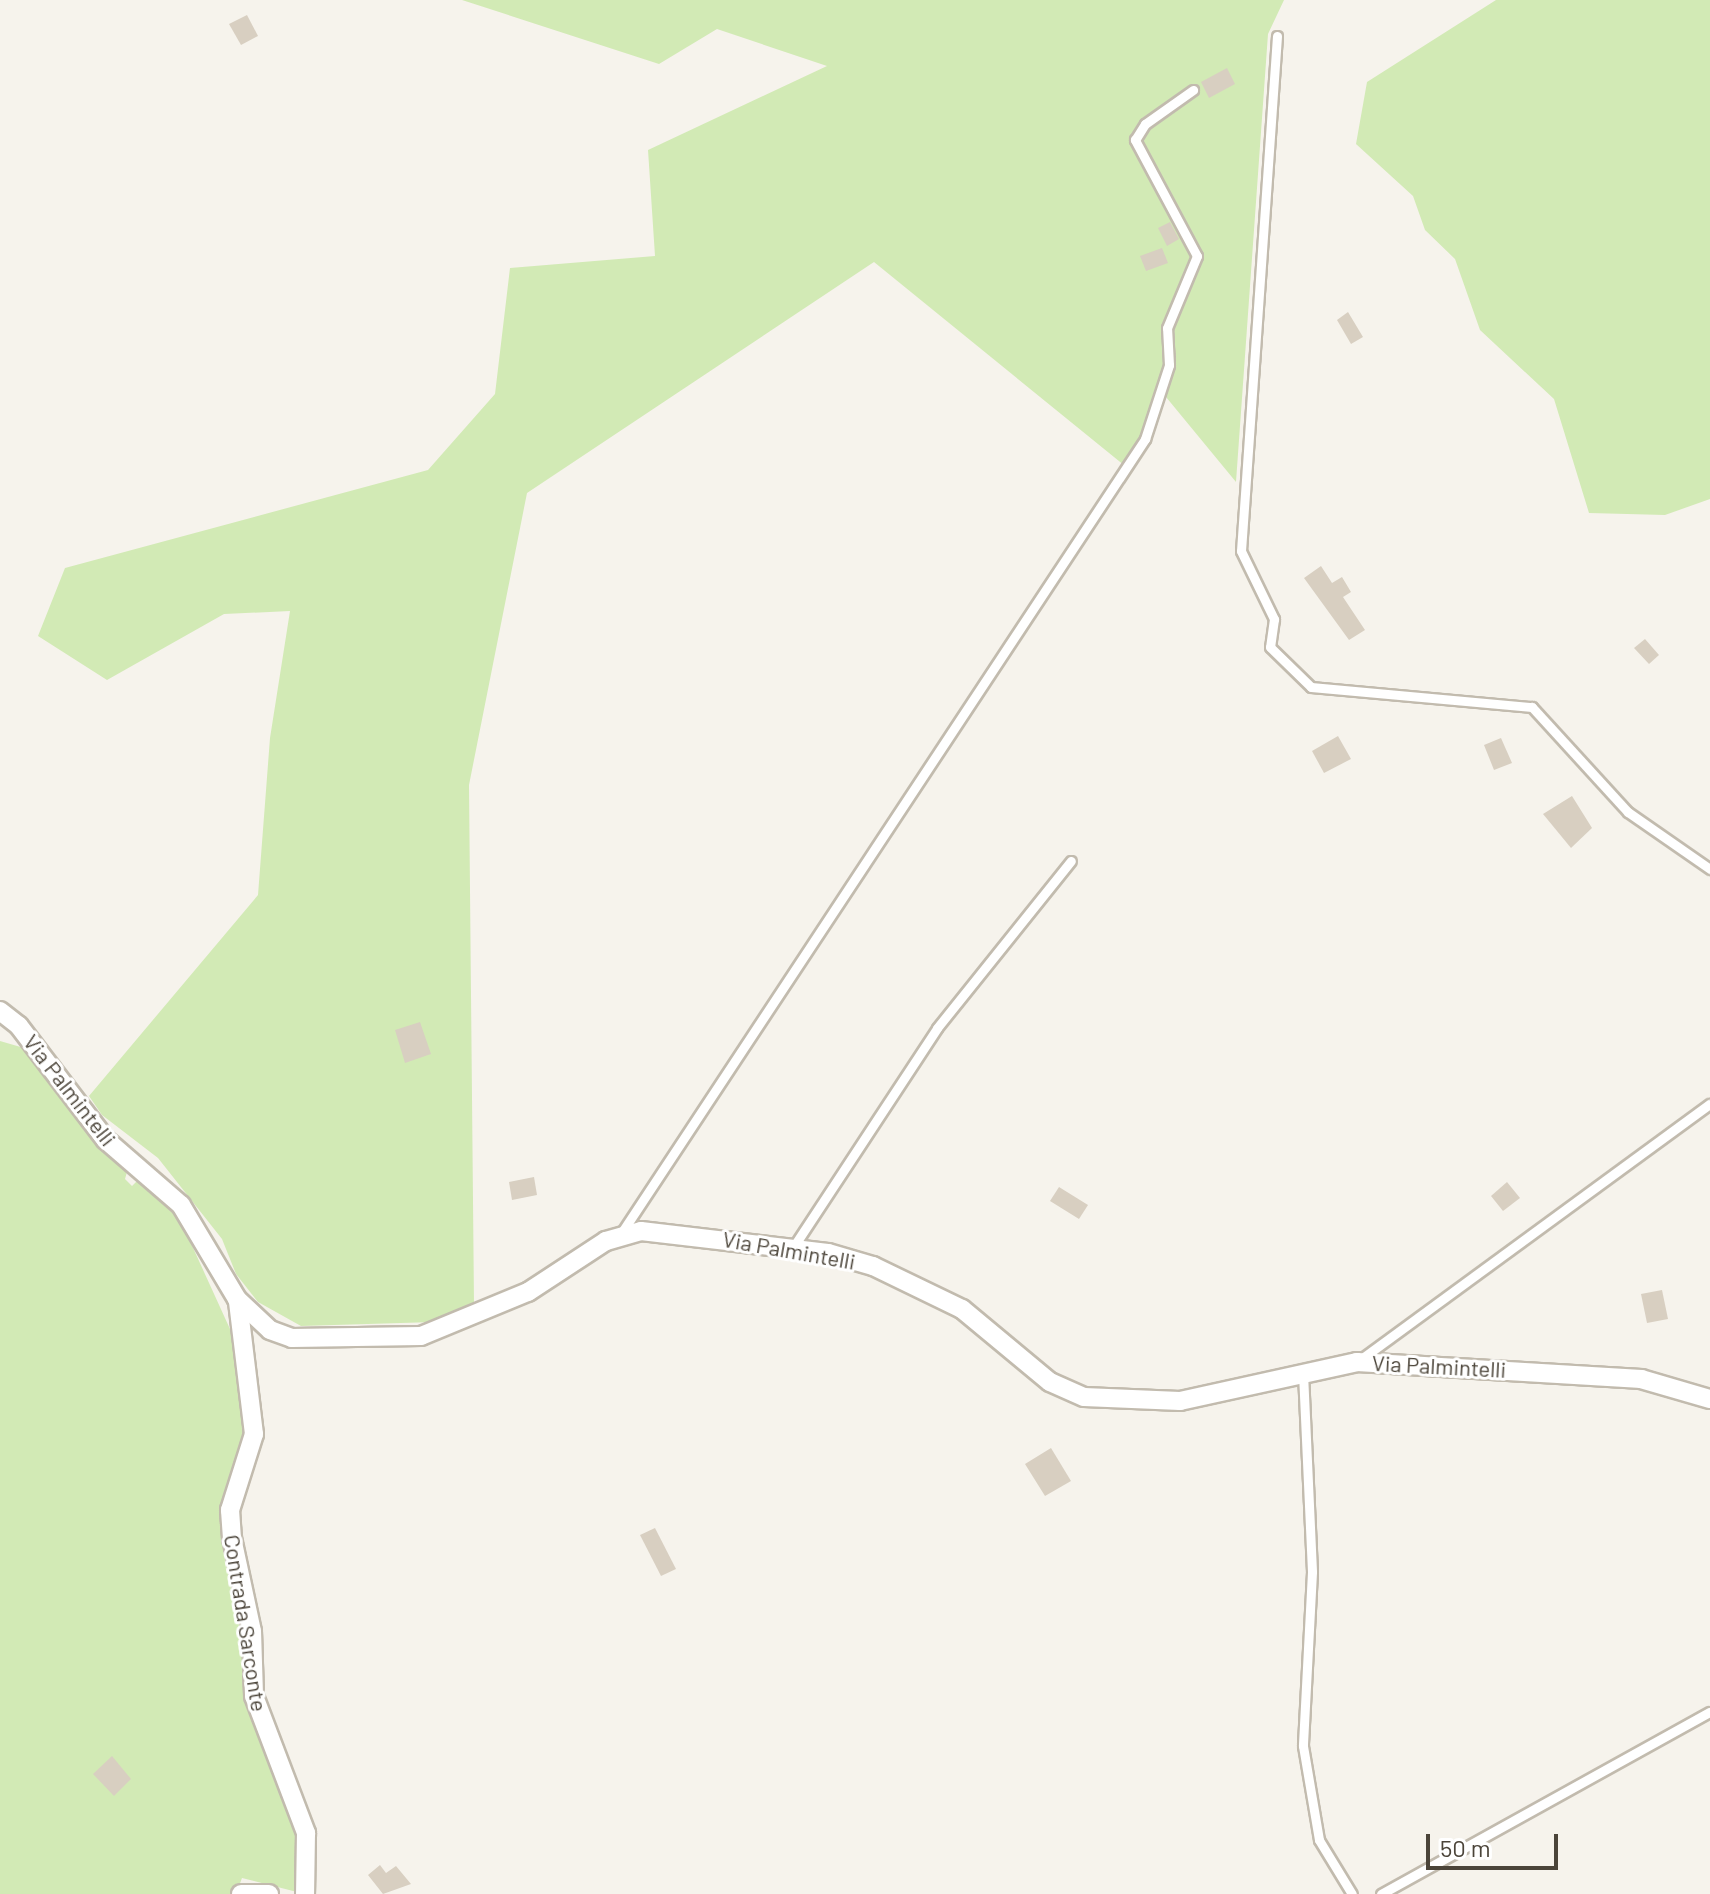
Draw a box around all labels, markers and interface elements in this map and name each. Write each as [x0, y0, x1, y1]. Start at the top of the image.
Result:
street label: Via Palmintelli [18, 1029, 122, 1151]
street label: Via Palmintelli [721, 1225, 857, 1275]
street label: Via Palmintelli [1371, 1349, 1507, 1383]
street label: Contrada Sarconte [219, 1533, 273, 1713]
scale bar [1430, 1818, 1562, 1868]
text: 50 m [1440, 1833, 1491, 1862]

